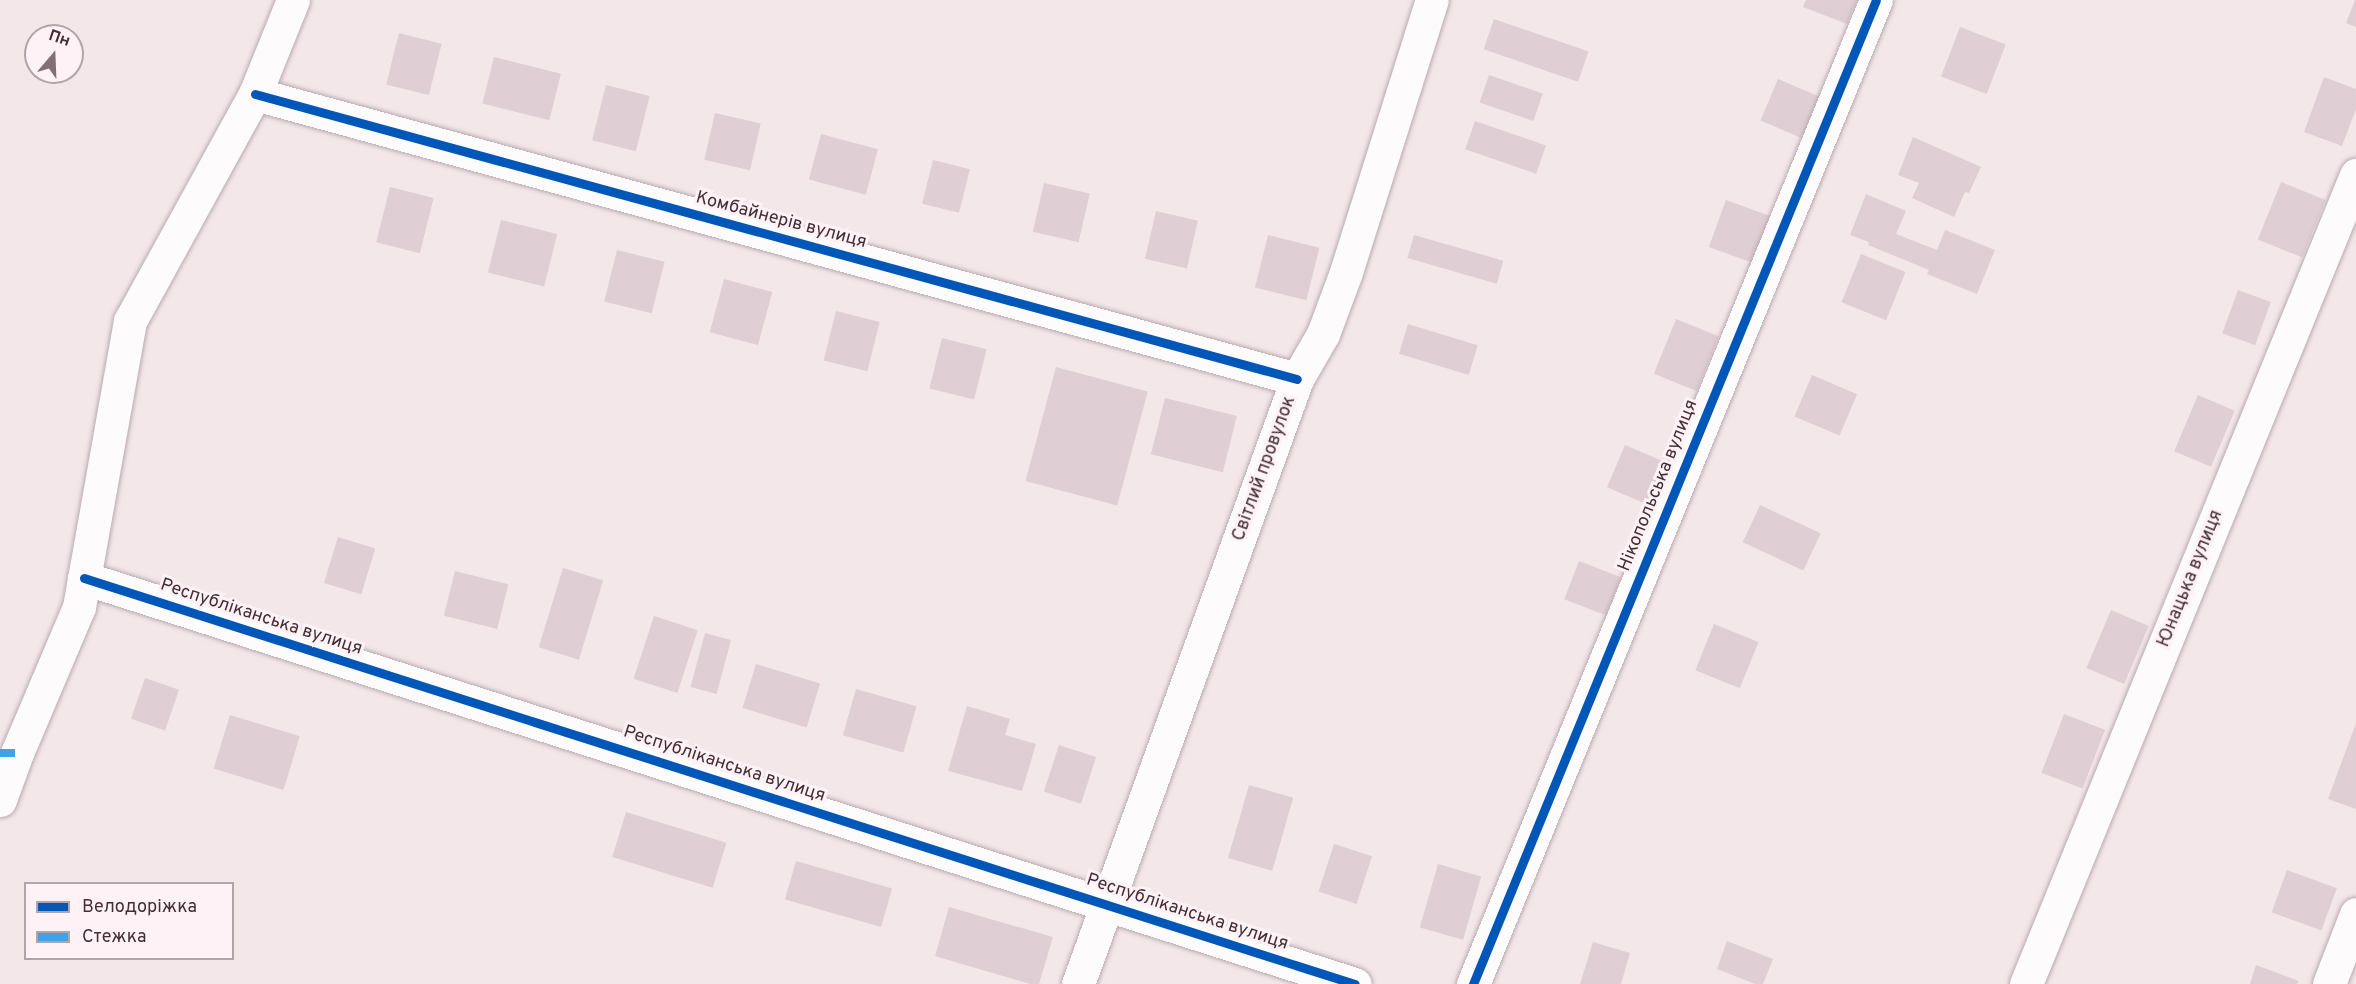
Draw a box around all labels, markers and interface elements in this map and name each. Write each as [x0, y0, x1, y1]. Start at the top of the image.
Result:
north arrow [24, 24, 84, 84]
text: Пн [46, 26, 73, 52]
street label: Комбайнерів вулиця [693, 188, 869, 254]
street label: Світлий провулок [1229, 394, 1301, 544]
street label: Нікопольська вулиця [1615, 397, 1703, 575]
street label: Юнацька вулиця [2154, 507, 2228, 651]
street label: Республіканська вулиця [157, 575, 365, 661]
street label: Республіканська вулиця [620, 722, 828, 808]
street label: Республіканська вулиця [1083, 870, 1291, 956]
legend [24, 882, 234, 960]
text: Велодоріжка [82, 896, 197, 919]
text: Стежка [82, 926, 146, 949]

